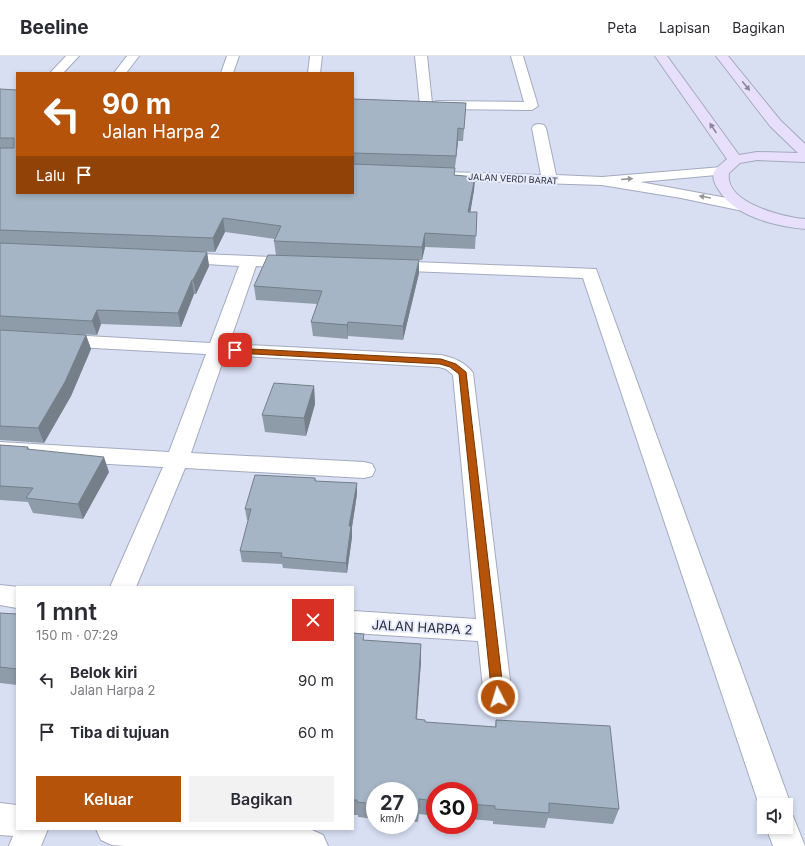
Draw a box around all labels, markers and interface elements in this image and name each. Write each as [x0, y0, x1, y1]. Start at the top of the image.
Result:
text: Beeline [20, 16, 89, 39]
text: Peta [607, 19, 637, 36]
text: Lapisan [659, 19, 710, 36]
text: Bagikan [732, 19, 785, 36]
one-way arrow [742, 81, 750, 92]
text: 90 m [102, 87, 171, 121]
icon: left [36, 88, 88, 140]
text: Jalan Harpa 2 [102, 121, 220, 142]
one-way arrow [710, 122, 717, 134]
icon: arrive [73, 164, 95, 186]
text: Lalu [36, 166, 65, 185]
street label: JALAN VERDI BARAT [468, 171, 558, 186]
one-way arrow [621, 175, 633, 182]
one-way arrow [699, 194, 711, 200]
pin [218, 333, 252, 367]
icon: arrive [224, 339, 246, 361]
text: 1 mnt [36, 597, 97, 626]
button: close [292, 599, 334, 641]
street label: JALAN HARPA 2 [371, 616, 473, 638]
text: 150 m · 07:29 [36, 627, 118, 643]
text: Belok kiri [70, 663, 137, 682]
icon: left [36, 669, 58, 691]
text: 90 m [298, 671, 334, 690]
position arrow [477, 676, 519, 718]
text: Jalan Harpa 2 [70, 682, 156, 698]
icon: arrive [36, 721, 58, 743]
text: Tiba di tujuan [70, 723, 169, 742]
text: 60 m [298, 723, 334, 742]
button: Keluar [36, 776, 181, 822]
button: Bagikan [189, 776, 334, 822]
speed limit sign: 30 [426, 782, 478, 834]
text: 27 [380, 791, 404, 815]
map controls [757, 798, 793, 834]
button: sound [757, 798, 793, 834]
text: km/h [380, 812, 404, 824]

